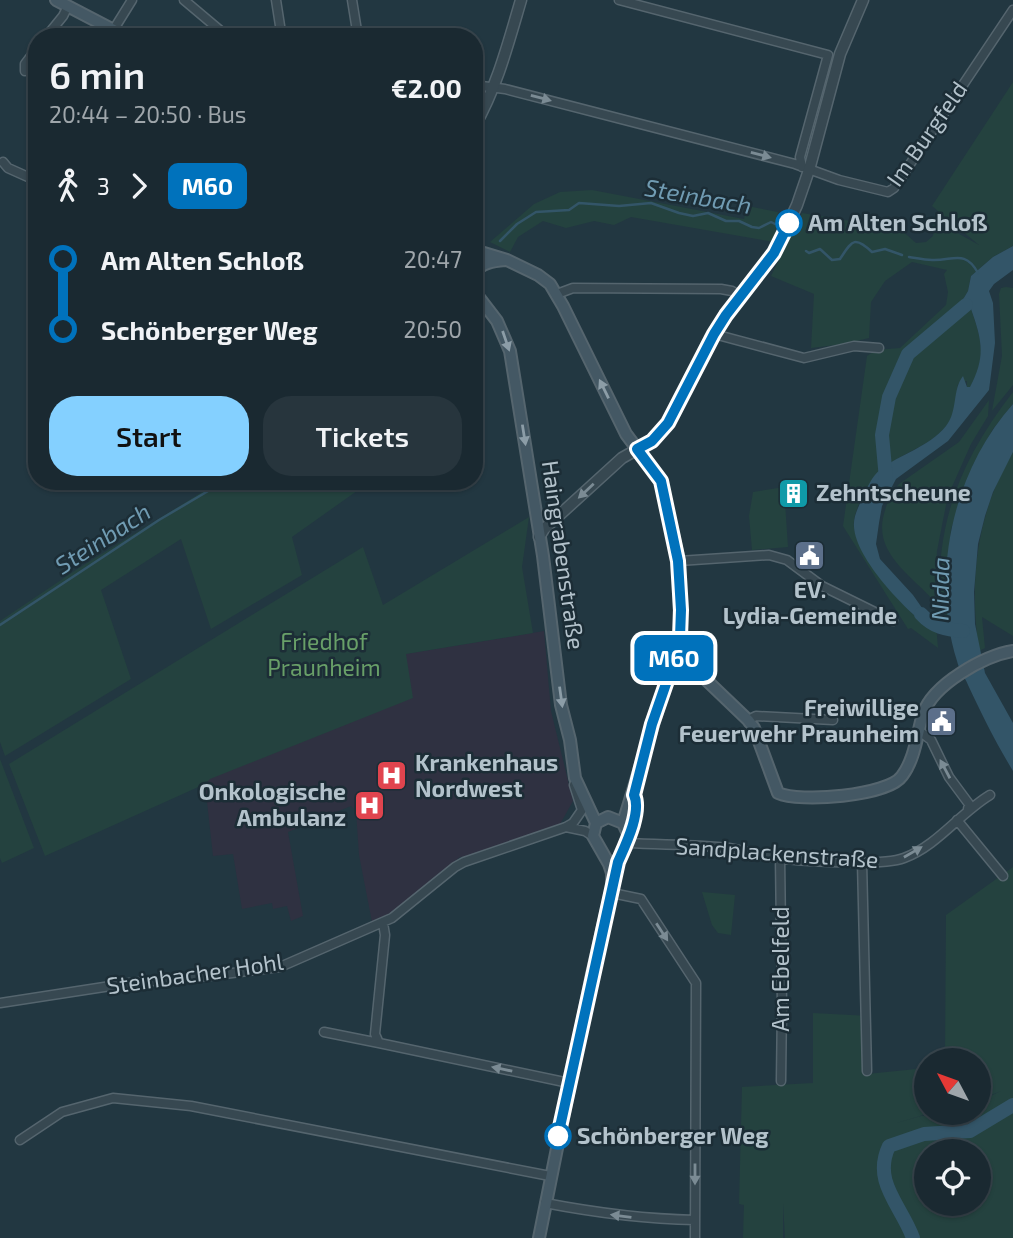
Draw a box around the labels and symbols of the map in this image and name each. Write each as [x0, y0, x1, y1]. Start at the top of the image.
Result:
street label: Im Burgfeld [880, 76, 973, 191]
one-way arrow [530, 93, 552, 104]
one-way arrow [750, 150, 772, 161]
water label: Steinbach [643, 172, 754, 219]
place label: Am Alten Schloß [808, 208, 988, 236]
marker: Am Alten Schloß [776, 210, 802, 236]
one-way arrow [501, 330, 512, 351]
one-way arrow [598, 379, 609, 399]
one-way arrow [519, 424, 530, 446]
street label: Haingrabenstraße [537, 458, 591, 651]
building icon: Zehntscheune [776, 476, 810, 510]
place label: Zehntscheune [816, 478, 971, 506]
one-way arrow [578, 482, 595, 498]
water label: Steinbach [49, 496, 155, 579]
public building icon: EV. Lydia-Gemeinde [793, 539, 827, 573]
water label: Nidda [924, 557, 955, 621]
place label: EV. Lydia-Gemeinde [723, 575, 897, 629]
park label: Friedhof Praunheim [267, 627, 381, 681]
line badge: M60 [634, 635, 714, 681]
one-way arrow [555, 686, 566, 708]
place label: Freiwillige Feuerwehr Praunheim [679, 693, 919, 747]
public building icon: Freiwillige Feuerwehr Praunheim [925, 704, 959, 738]
place label: Krankenhaus Nordwest [415, 748, 558, 802]
one-way arrow [940, 758, 952, 778]
hospital icon: Krankenhaus Nordwest [375, 759, 409, 793]
place label: Onkologische Ambulanz [199, 777, 346, 831]
hospital icon: Onkologische Ambulanz [352, 788, 386, 822]
street label: Sandplackenstraße [675, 831, 879, 873]
one-way arrow [904, 846, 923, 859]
street label: Am Ebelfeld [766, 906, 794, 1032]
one-way arrow [655, 923, 669, 941]
street label: Steinbacher Hohl [105, 947, 285, 999]
north arrow [914, 1048, 990, 1125]
one-way arrow [491, 1063, 513, 1074]
place label: Schönberger Weg [577, 1121, 769, 1149]
marker: Schönberger Weg [545, 1123, 571, 1149]
one-way arrow [689, 1163, 701, 1185]
one-way arrow [610, 1210, 632, 1221]

